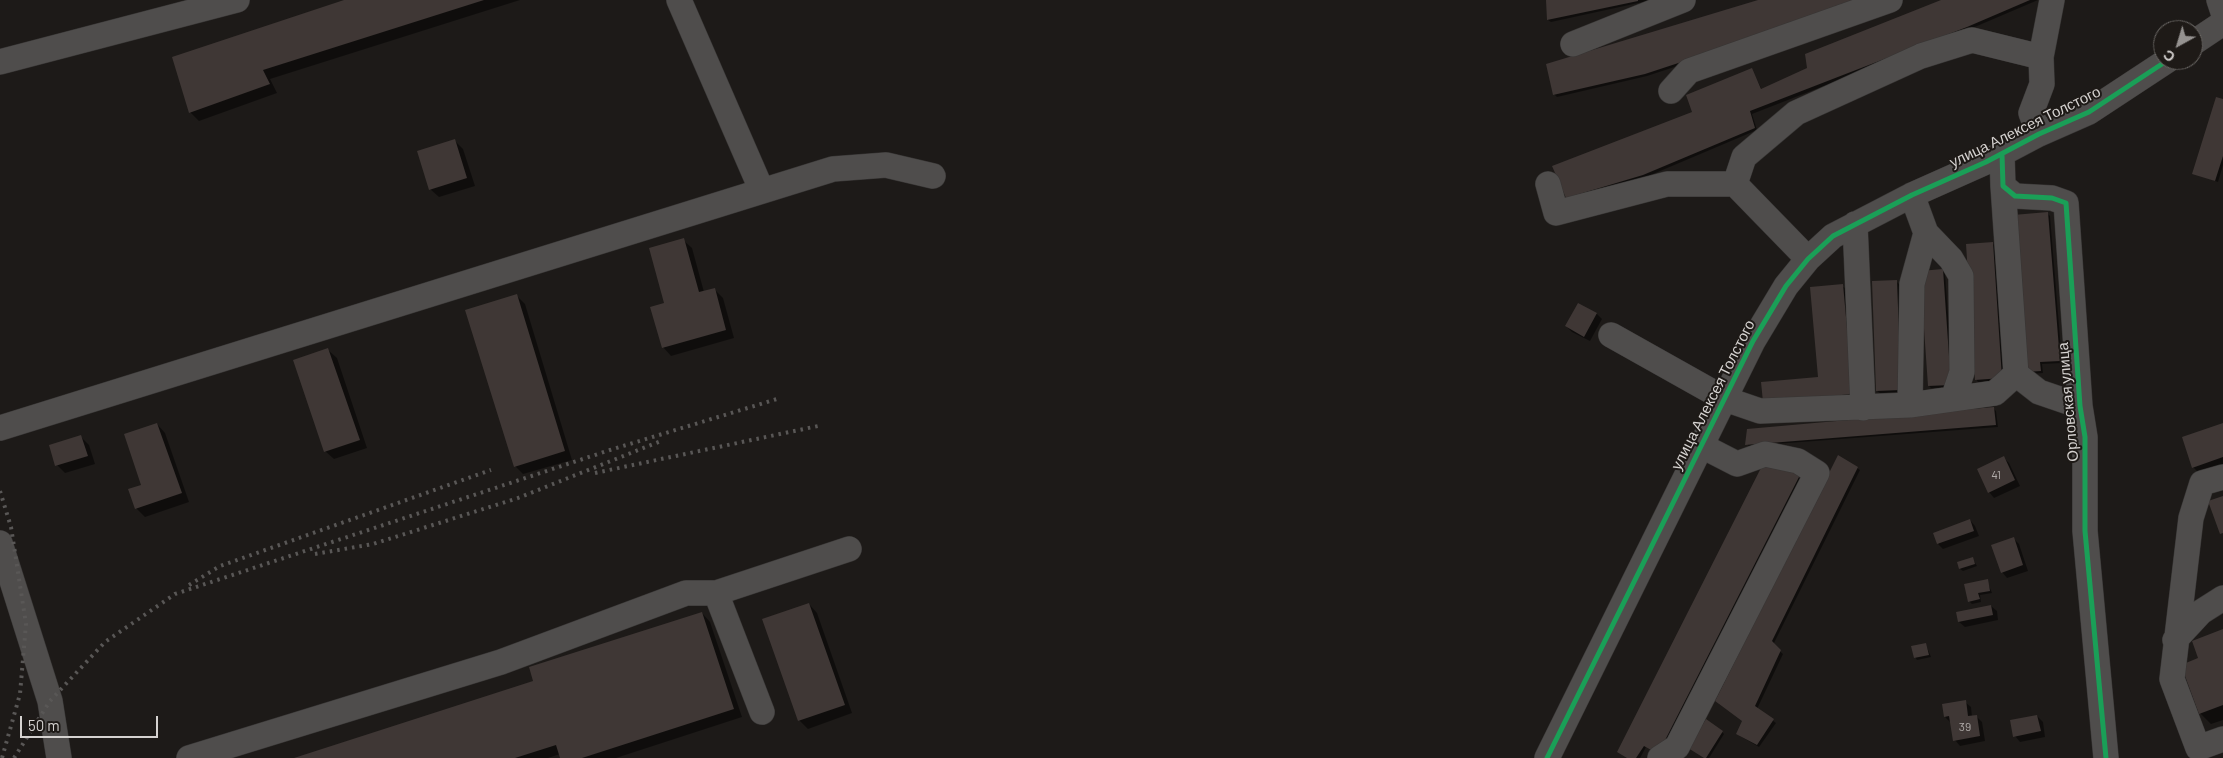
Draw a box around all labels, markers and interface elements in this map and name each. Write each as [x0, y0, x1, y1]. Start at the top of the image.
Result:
north arrow [2153, 20, 2203, 70]
text: С [2160, 46, 2178, 66]
street label: улица Алексея Толстого [1947, 83, 2103, 171]
street label: улица Алексея Толстого [1667, 317, 1759, 473]
street label: Орловская улица [2054, 342, 2082, 462]
house number: 41 [1991, 468, 2001, 482]
scale bar [22, 706, 160, 738]
text: 50 m [28, 716, 60, 734]
house number: 39 [1959, 720, 1971, 734]

